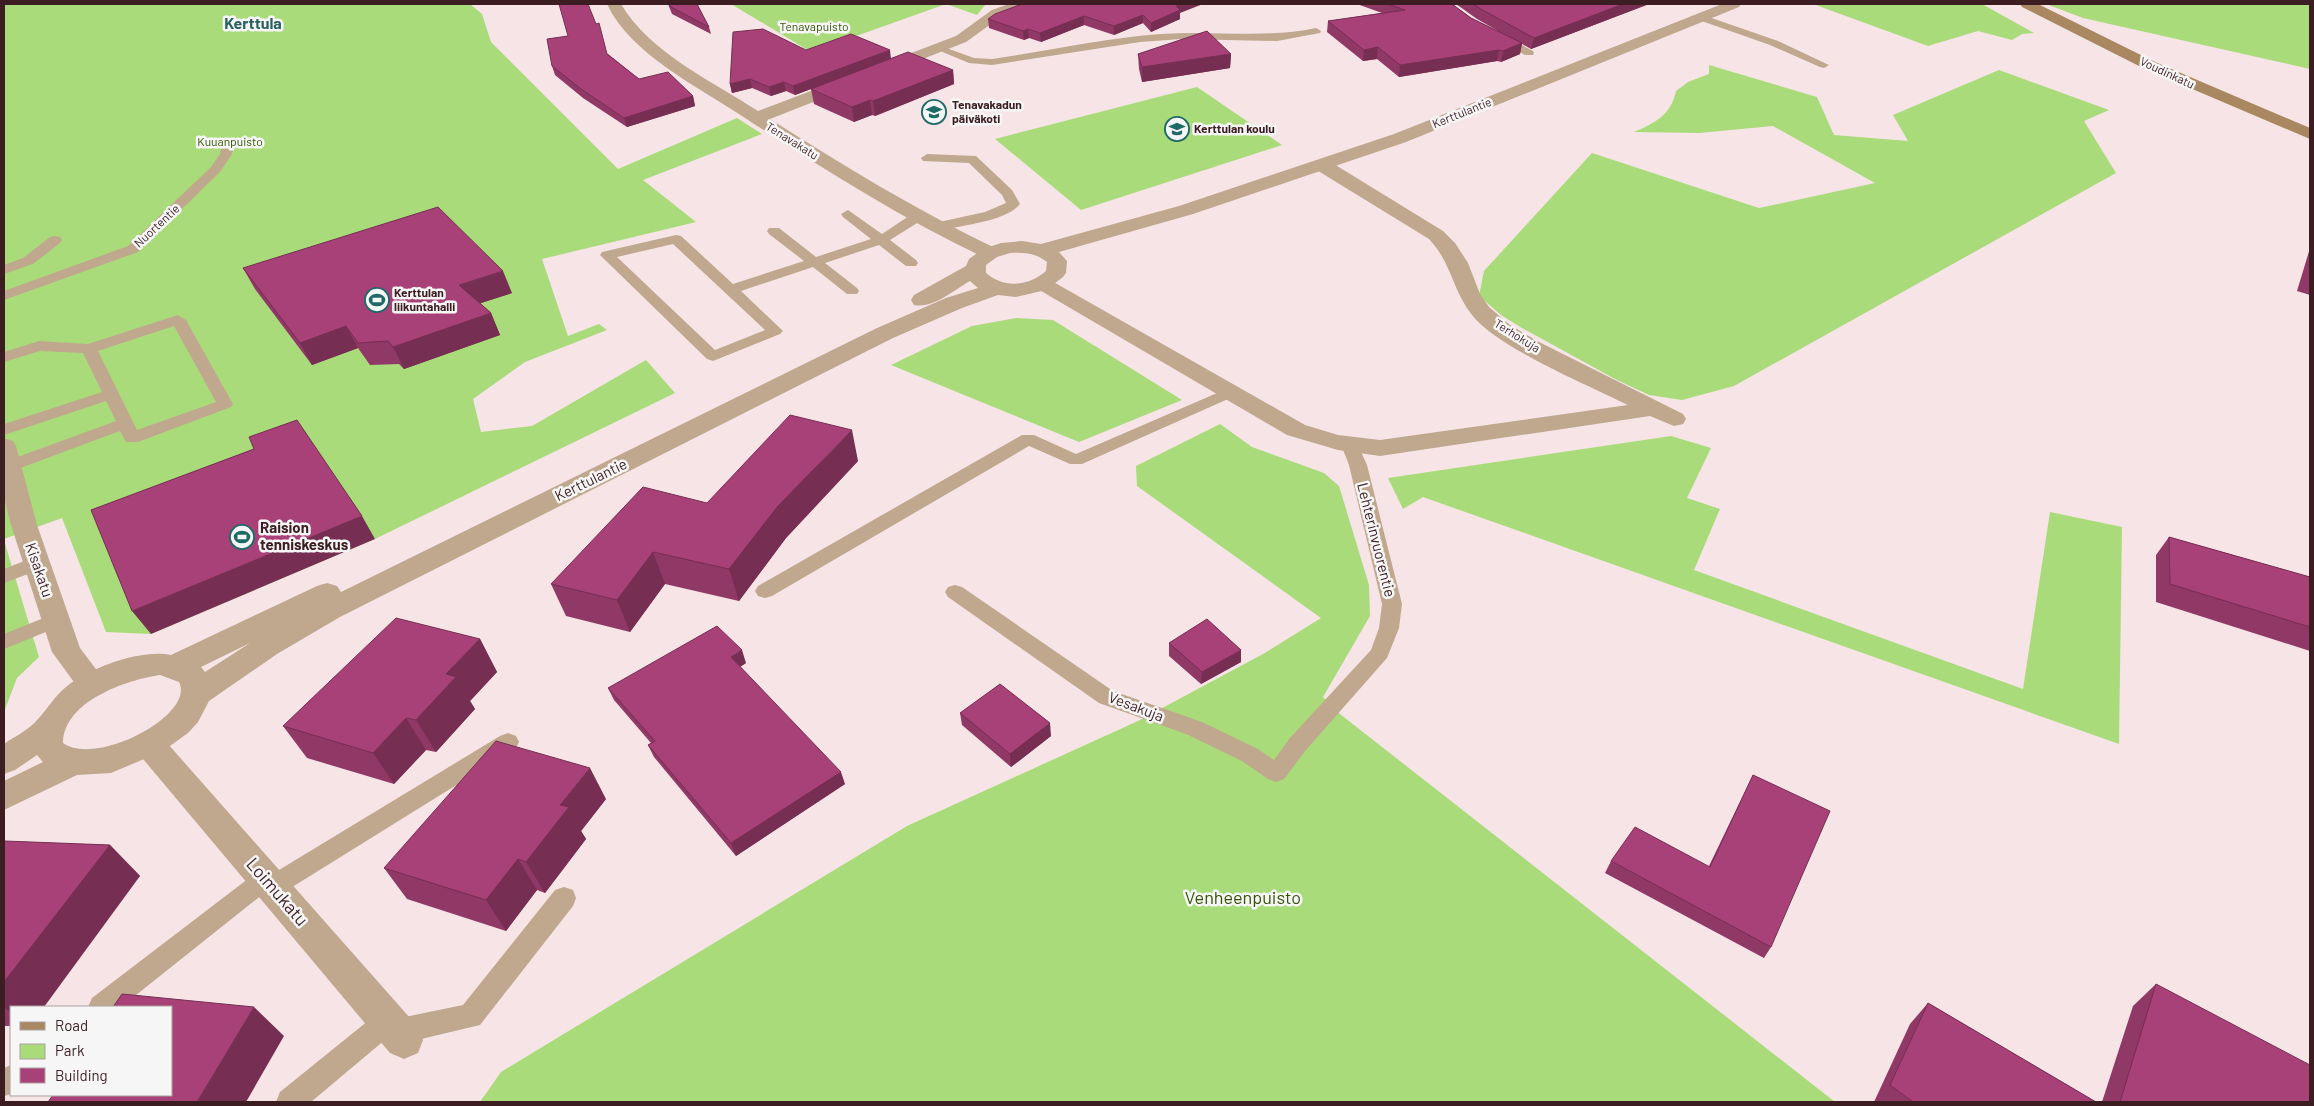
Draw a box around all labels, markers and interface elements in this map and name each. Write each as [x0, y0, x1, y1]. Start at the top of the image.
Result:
district label: Kerttula [224, 13, 282, 32]
park label: Tenavapuisto [779, 19, 849, 33]
street label: Voudinkatu [2138, 53, 2197, 91]
street label: Kerttulantie [1430, 94, 1493, 130]
place label: Tenavakadun päiväkoti [952, 97, 1022, 125]
school or university icon: Tenavakadun päiväkoti [921, 99, 947, 125]
school or university icon: Kerttulan koulu [1164, 116, 1190, 142]
street label: Tenavakatu [764, 118, 821, 162]
place label: Kerttulan koulu [1194, 121, 1275, 135]
park label: Kuuanpuisto [197, 134, 263, 148]
street label: Nuortentie [131, 201, 182, 250]
place label: Kerttulan liikuntahalli [394, 285, 455, 313]
sports icon: Kerttulan liikuntahalli [364, 287, 390, 313]
street label: Terhokuja [1492, 316, 1543, 355]
street label: Kerttulantie [552, 454, 630, 504]
street label: Lehterinvuorentie [1354, 481, 1400, 599]
place label: Raision tenniskeskus [260, 518, 349, 553]
sports icon: Raision tenniskeskus [229, 524, 255, 550]
street label: Kisakatu [22, 540, 58, 599]
street label: Vesakuja [1106, 687, 1167, 725]
street label: Loimukatu [242, 853, 313, 930]
park label: Venheenpuisto [1185, 886, 1301, 908]
legend [10, 1006, 172, 1096]
text: Road [55, 1016, 88, 1034]
text: Park [55, 1041, 85, 1059]
text: Building [55, 1066, 108, 1084]

